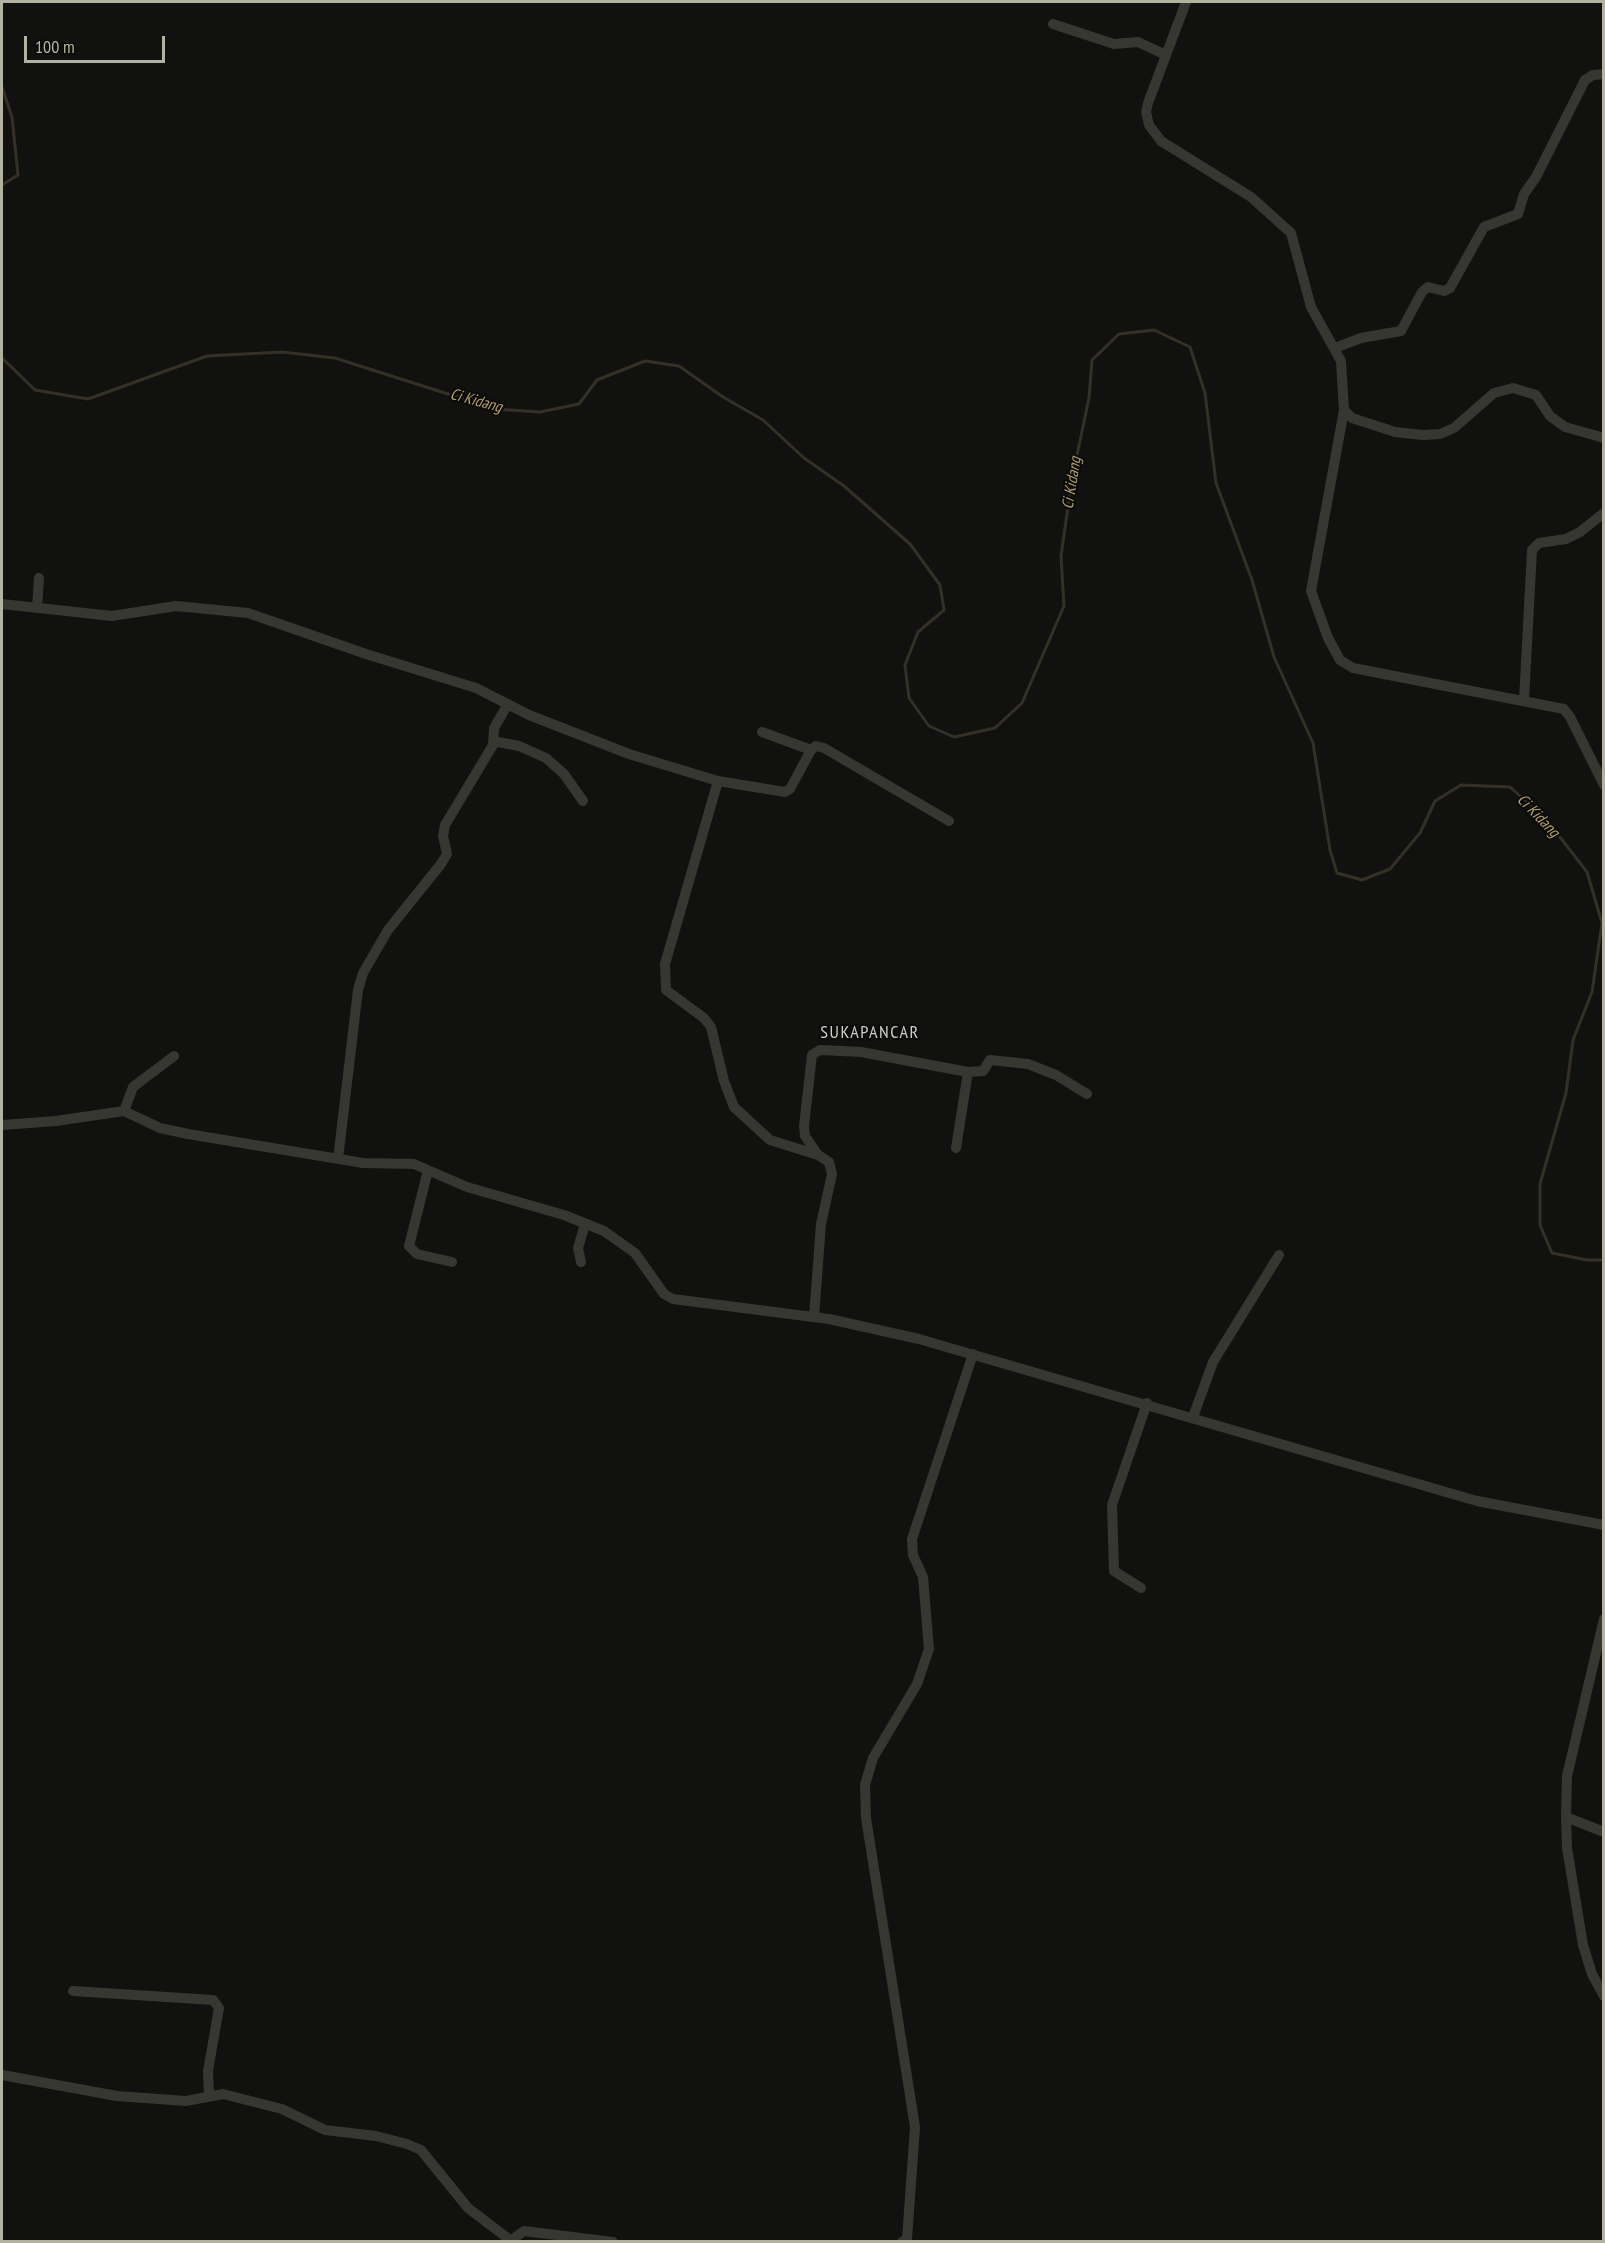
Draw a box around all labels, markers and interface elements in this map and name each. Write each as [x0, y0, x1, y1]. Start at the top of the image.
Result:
scale bar [27, 24, 168, 62]
text: 100 m [35, 35, 75, 58]
water label: Ci Kidang [448, 385, 504, 417]
water label: Ci Kidang [1058, 455, 1086, 511]
water label: Ci Kidang [1513, 790, 1563, 842]
district label: SUKAPANCAR [820, 1022, 920, 1044]

